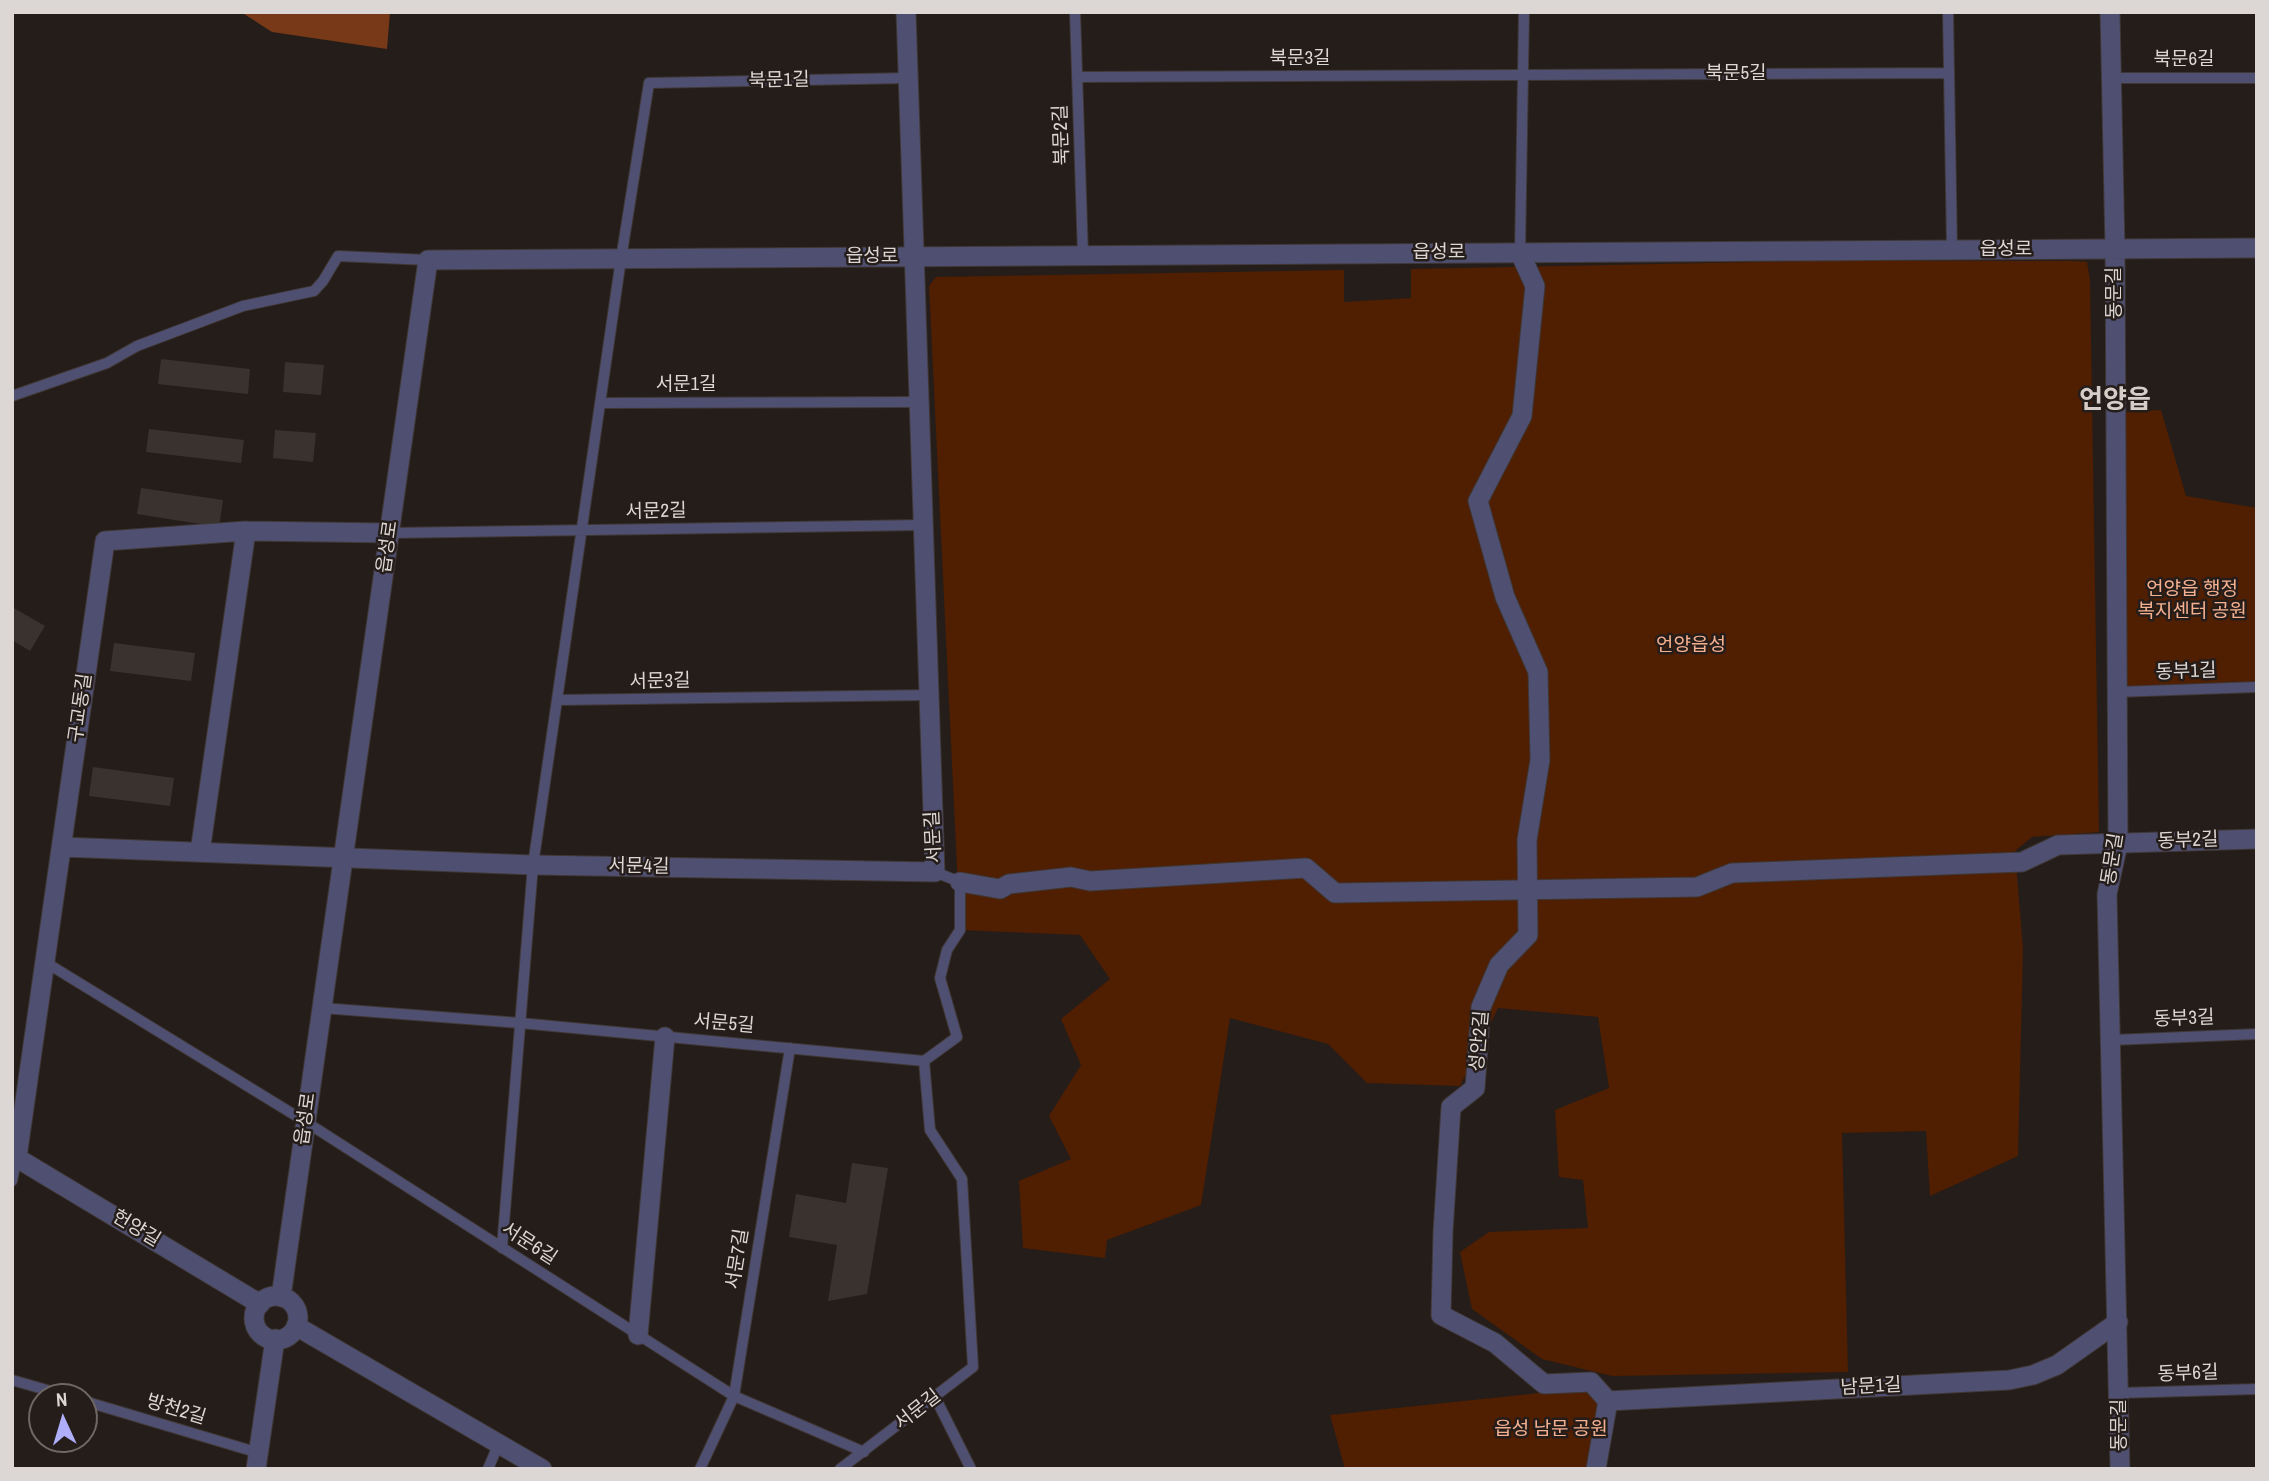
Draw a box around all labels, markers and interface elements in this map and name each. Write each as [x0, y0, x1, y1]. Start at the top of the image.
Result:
street label: 북문3길 [1269, 48, 1331, 70]
street label: 북문6길 [2153, 49, 2215, 71]
street label: 북문5길 [1705, 63, 1767, 85]
street label: 북문1길 [748, 69, 810, 93]
street label: 북문2길 [1050, 104, 1074, 166]
street label: 읍성로 [1980, 239, 2032, 261]
street label: 읍성로 [1413, 242, 1465, 264]
street label: 읍성로 [846, 246, 898, 268]
street label: 동문길 [2104, 267, 2126, 319]
street label: 서문1길 [655, 374, 717, 396]
district label: 언양읍 [2079, 385, 2151, 417]
street label: 서문2길 [625, 500, 687, 524]
street label: 읍성로 [373, 519, 403, 575]
park label: 언양읍 행정 복지센터 공원 [2137, 579, 2247, 623]
park label: 언양읍성 [1656, 635, 1726, 657]
street label: 동부1길 [2155, 660, 2217, 684]
street label: 서문3길 [629, 670, 691, 694]
street label: 구교동길 [65, 672, 97, 744]
street label: 서문길 [921, 810, 947, 864]
street label: 동부2길 [2157, 829, 2219, 853]
street label: 동문길 [2098, 831, 2128, 887]
street label: 서문4길 [608, 855, 670, 879]
street label: 동부3길 [2153, 1007, 2215, 1031]
street label: 서문5길 [693, 1010, 755, 1038]
street label: 성안2길 [1466, 1010, 1494, 1072]
street label: 읍성로 [291, 1091, 321, 1147]
street label: 헌양길 [108, 1206, 164, 1252]
street label: 서문6길 [497, 1218, 561, 1270]
street label: 서문7길 [722, 1227, 754, 1291]
street label: 동부6길 [2157, 1362, 2219, 1386]
street label: 남문1길 [1840, 1374, 1902, 1400]
north arrow [28, 1383, 98, 1453]
street label: 서문길 [890, 1385, 946, 1435]
text: N [55, 1386, 68, 1412]
street label: 방천2길 [143, 1390, 209, 1430]
street label: 동문길 [2109, 1399, 2131, 1451]
park label: 읍성 남문 공원 [1494, 1419, 1608, 1441]

